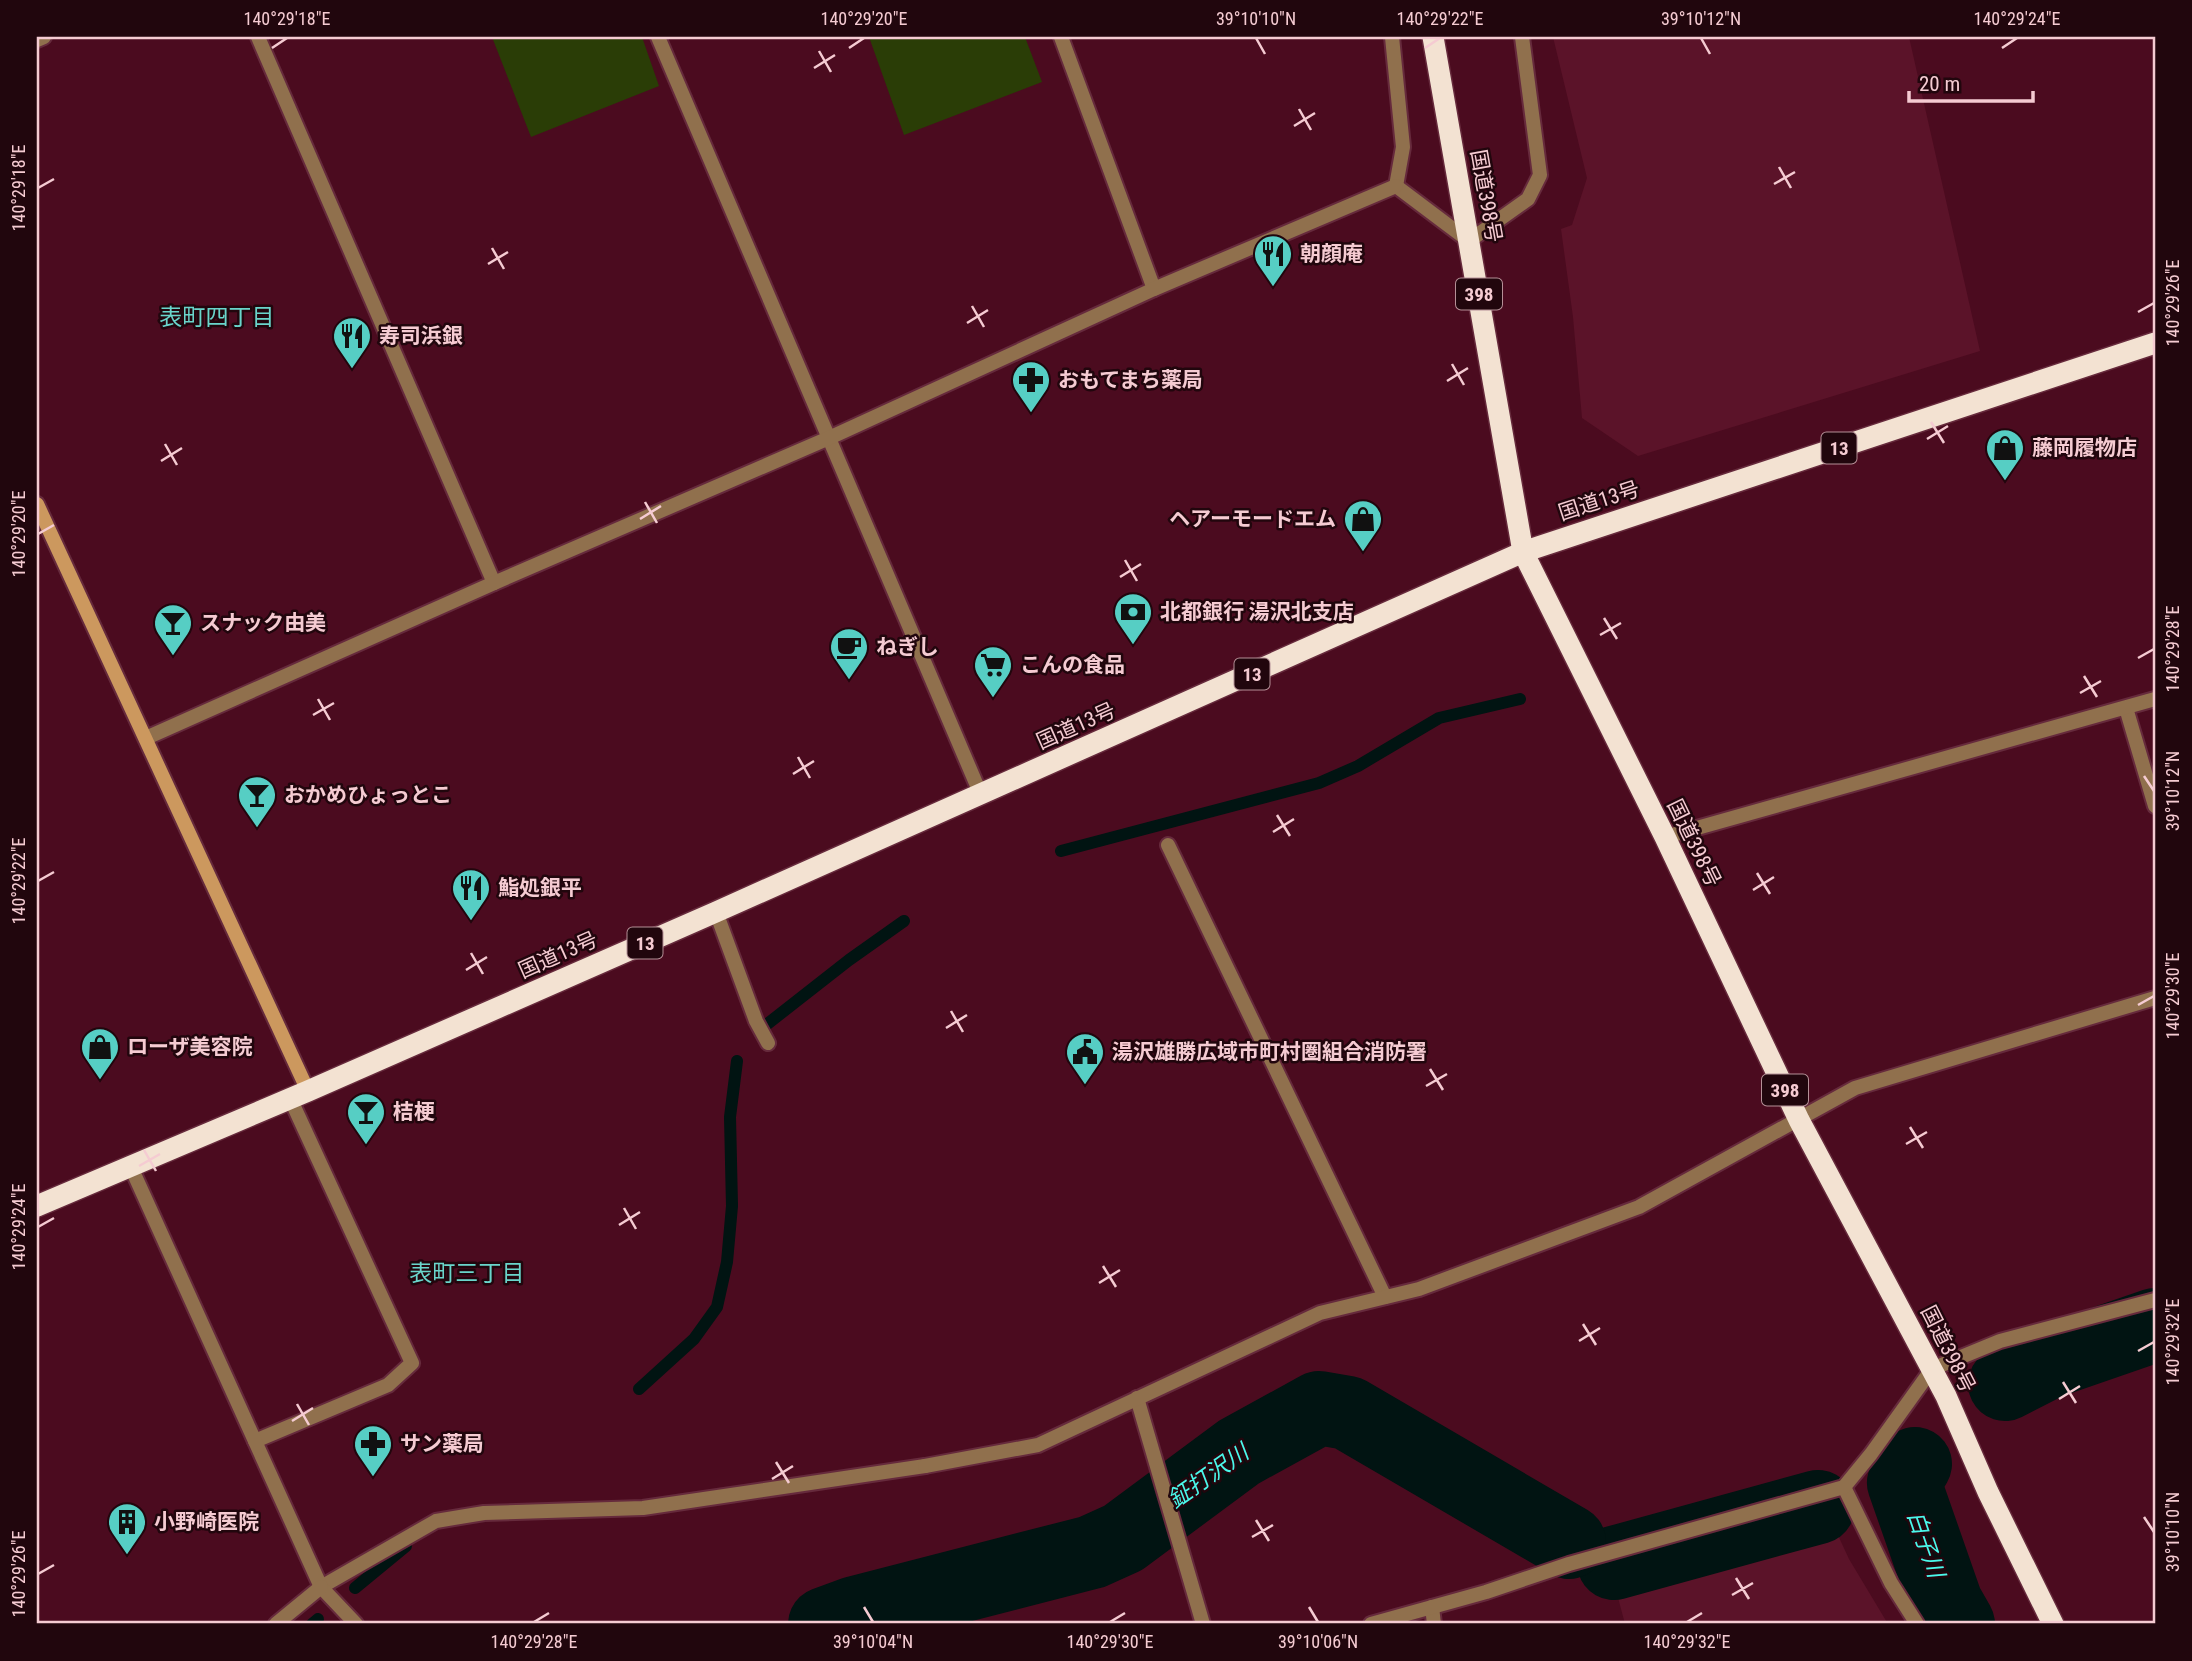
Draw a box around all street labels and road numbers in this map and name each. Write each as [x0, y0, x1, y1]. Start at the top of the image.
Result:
street label: 国道398号 [1466, 148, 1506, 244]
road number: 398 [1456, 278, 1502, 310]
road number: 13 [1822, 432, 1856, 463]
street label: 国道13号 [1555, 477, 1643, 525]
road number: 13 [1234, 659, 1270, 690]
street label: 国道13号 [1033, 698, 1119, 754]
street label: 国道398号 [1663, 795, 1725, 891]
street label: 国道13号 [515, 927, 601, 983]
road number: 13 [628, 928, 662, 959]
road number: 398 [1762, 1074, 1808, 1106]
street label: 国道398号 [1916, 1302, 1980, 1396]

